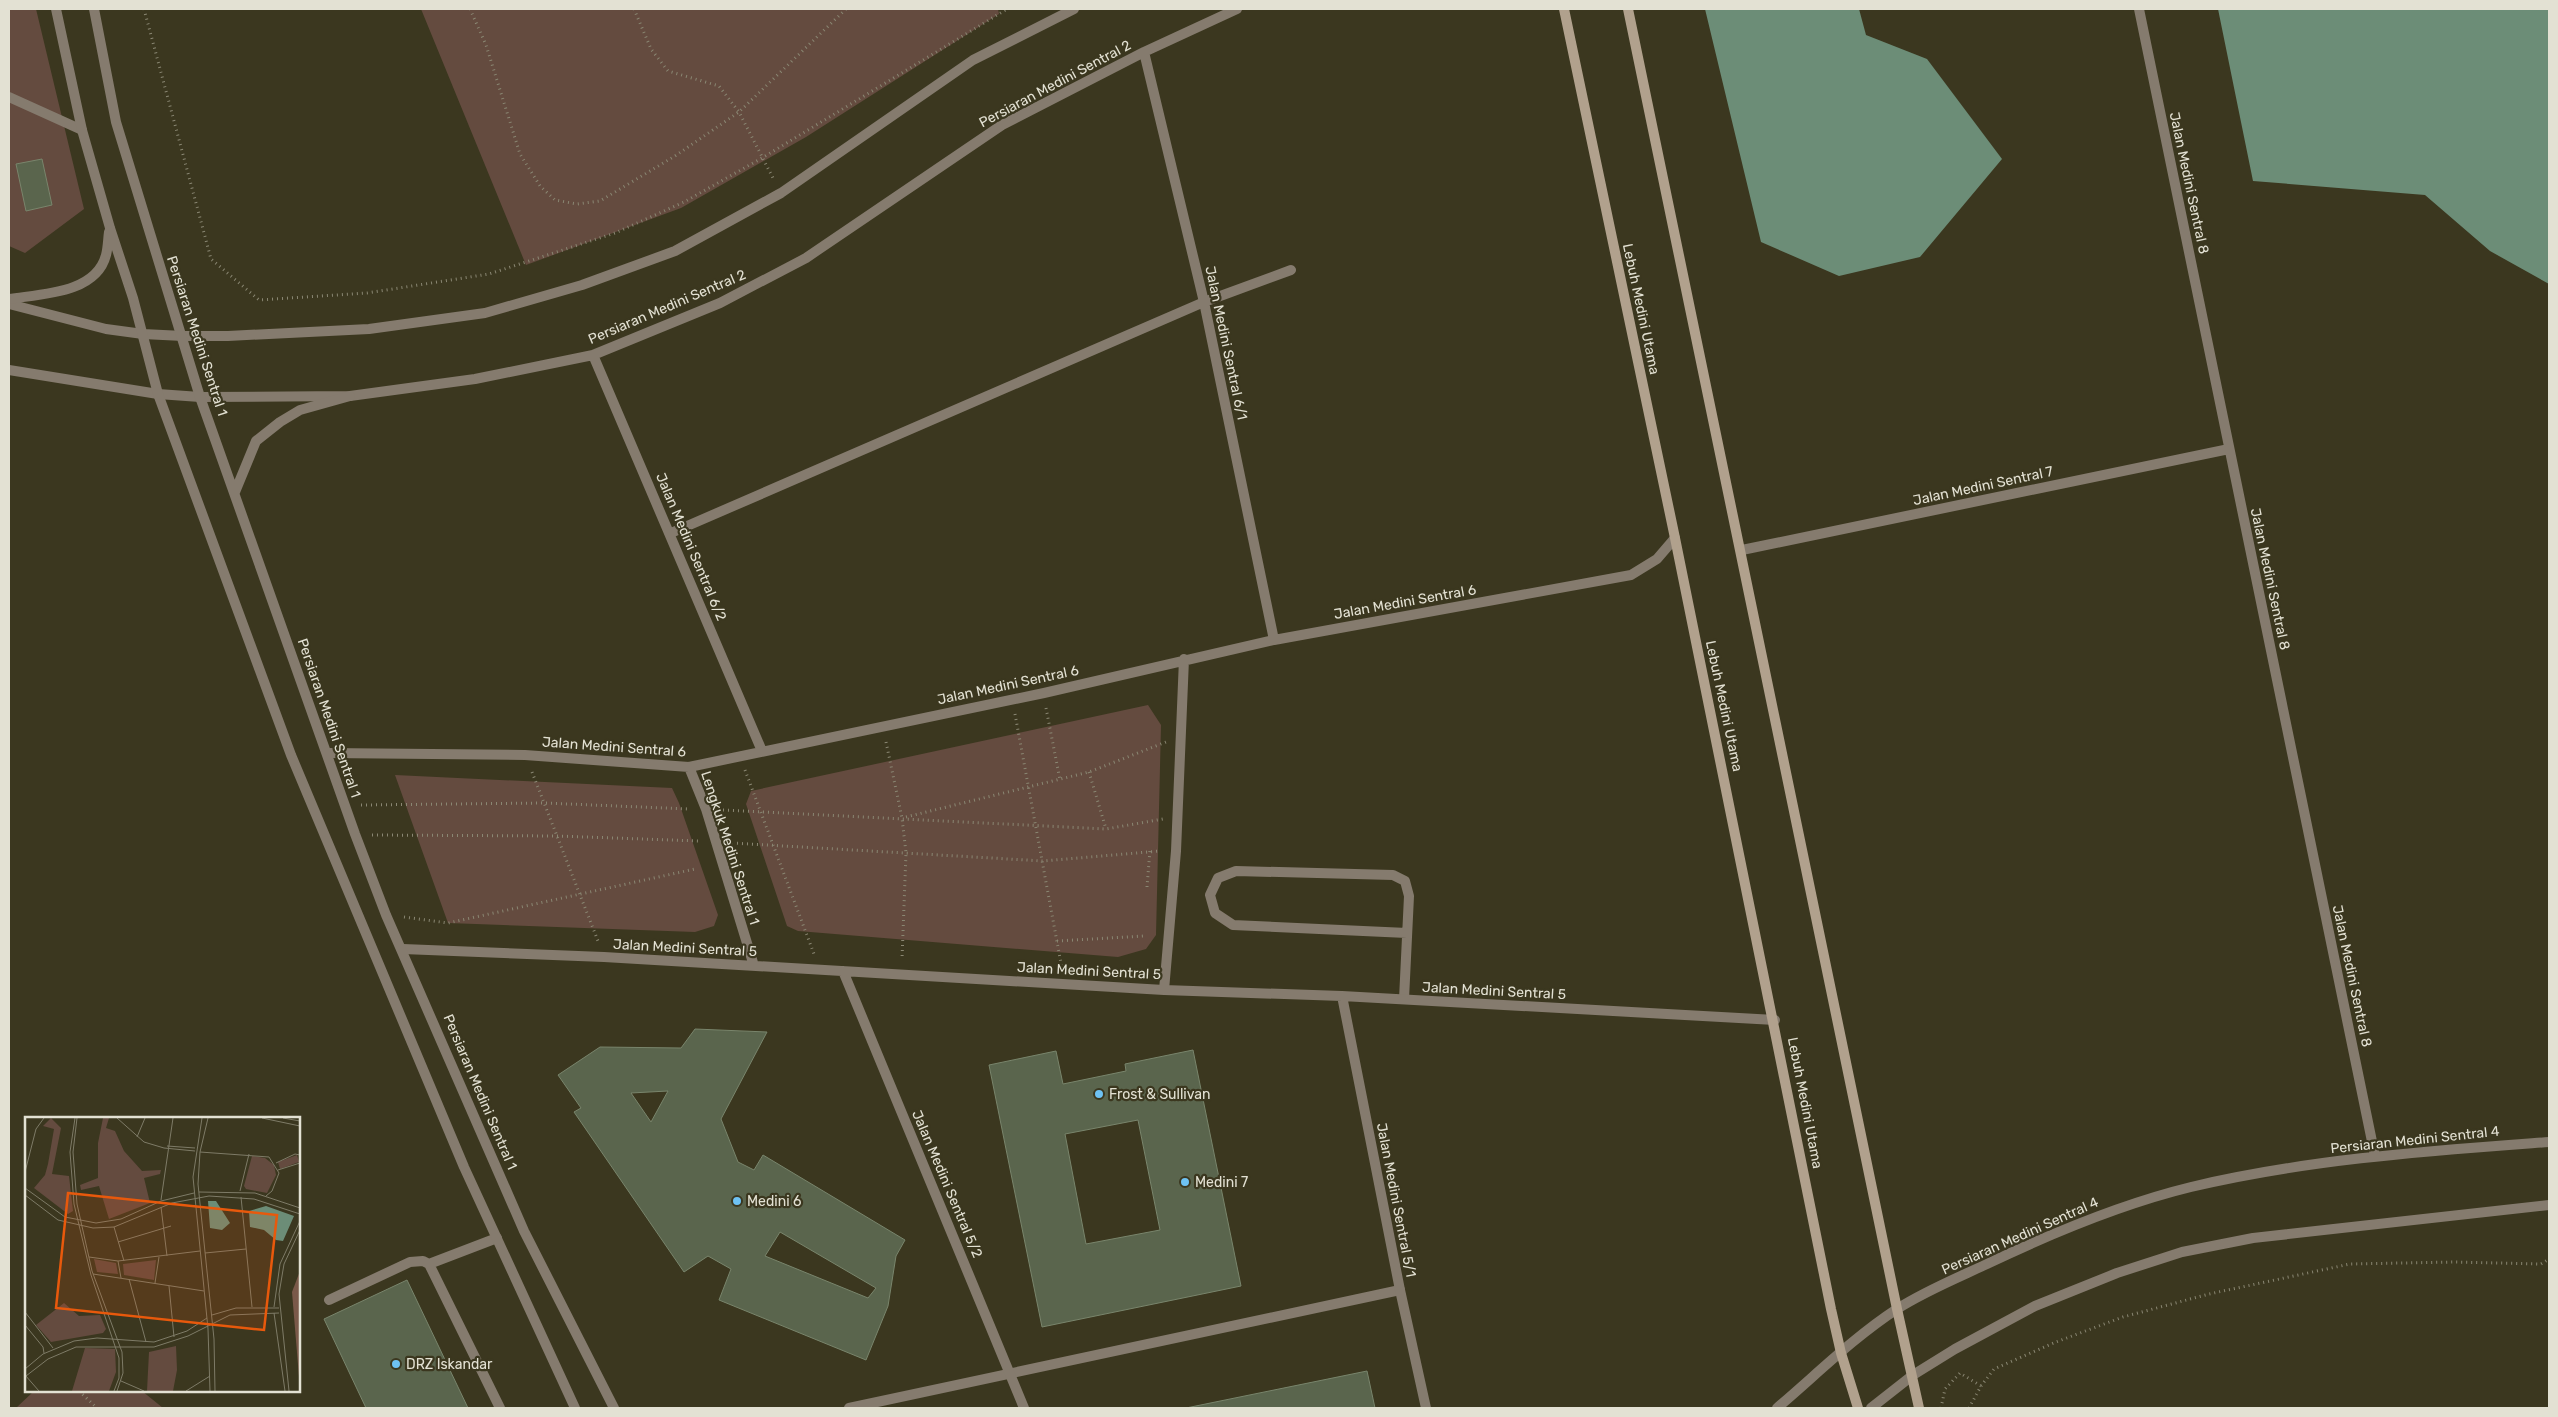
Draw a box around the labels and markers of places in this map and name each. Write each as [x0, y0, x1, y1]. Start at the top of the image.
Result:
place label: Frost & Sullivan [1109, 1086, 1210, 1103]
marker: Frost & Sullivan [1093, 1088, 1105, 1100]
place label: Medini 7 [1195, 1174, 1248, 1191]
marker: Medini 7 [1179, 1176, 1191, 1188]
place label: Medini 6 [747, 1193, 801, 1210]
marker: Medini 6 [731, 1195, 743, 1207]
place label: DRZ Iskandar [406, 1356, 493, 1373]
marker: DRZ Iskandar [390, 1358, 402, 1370]

